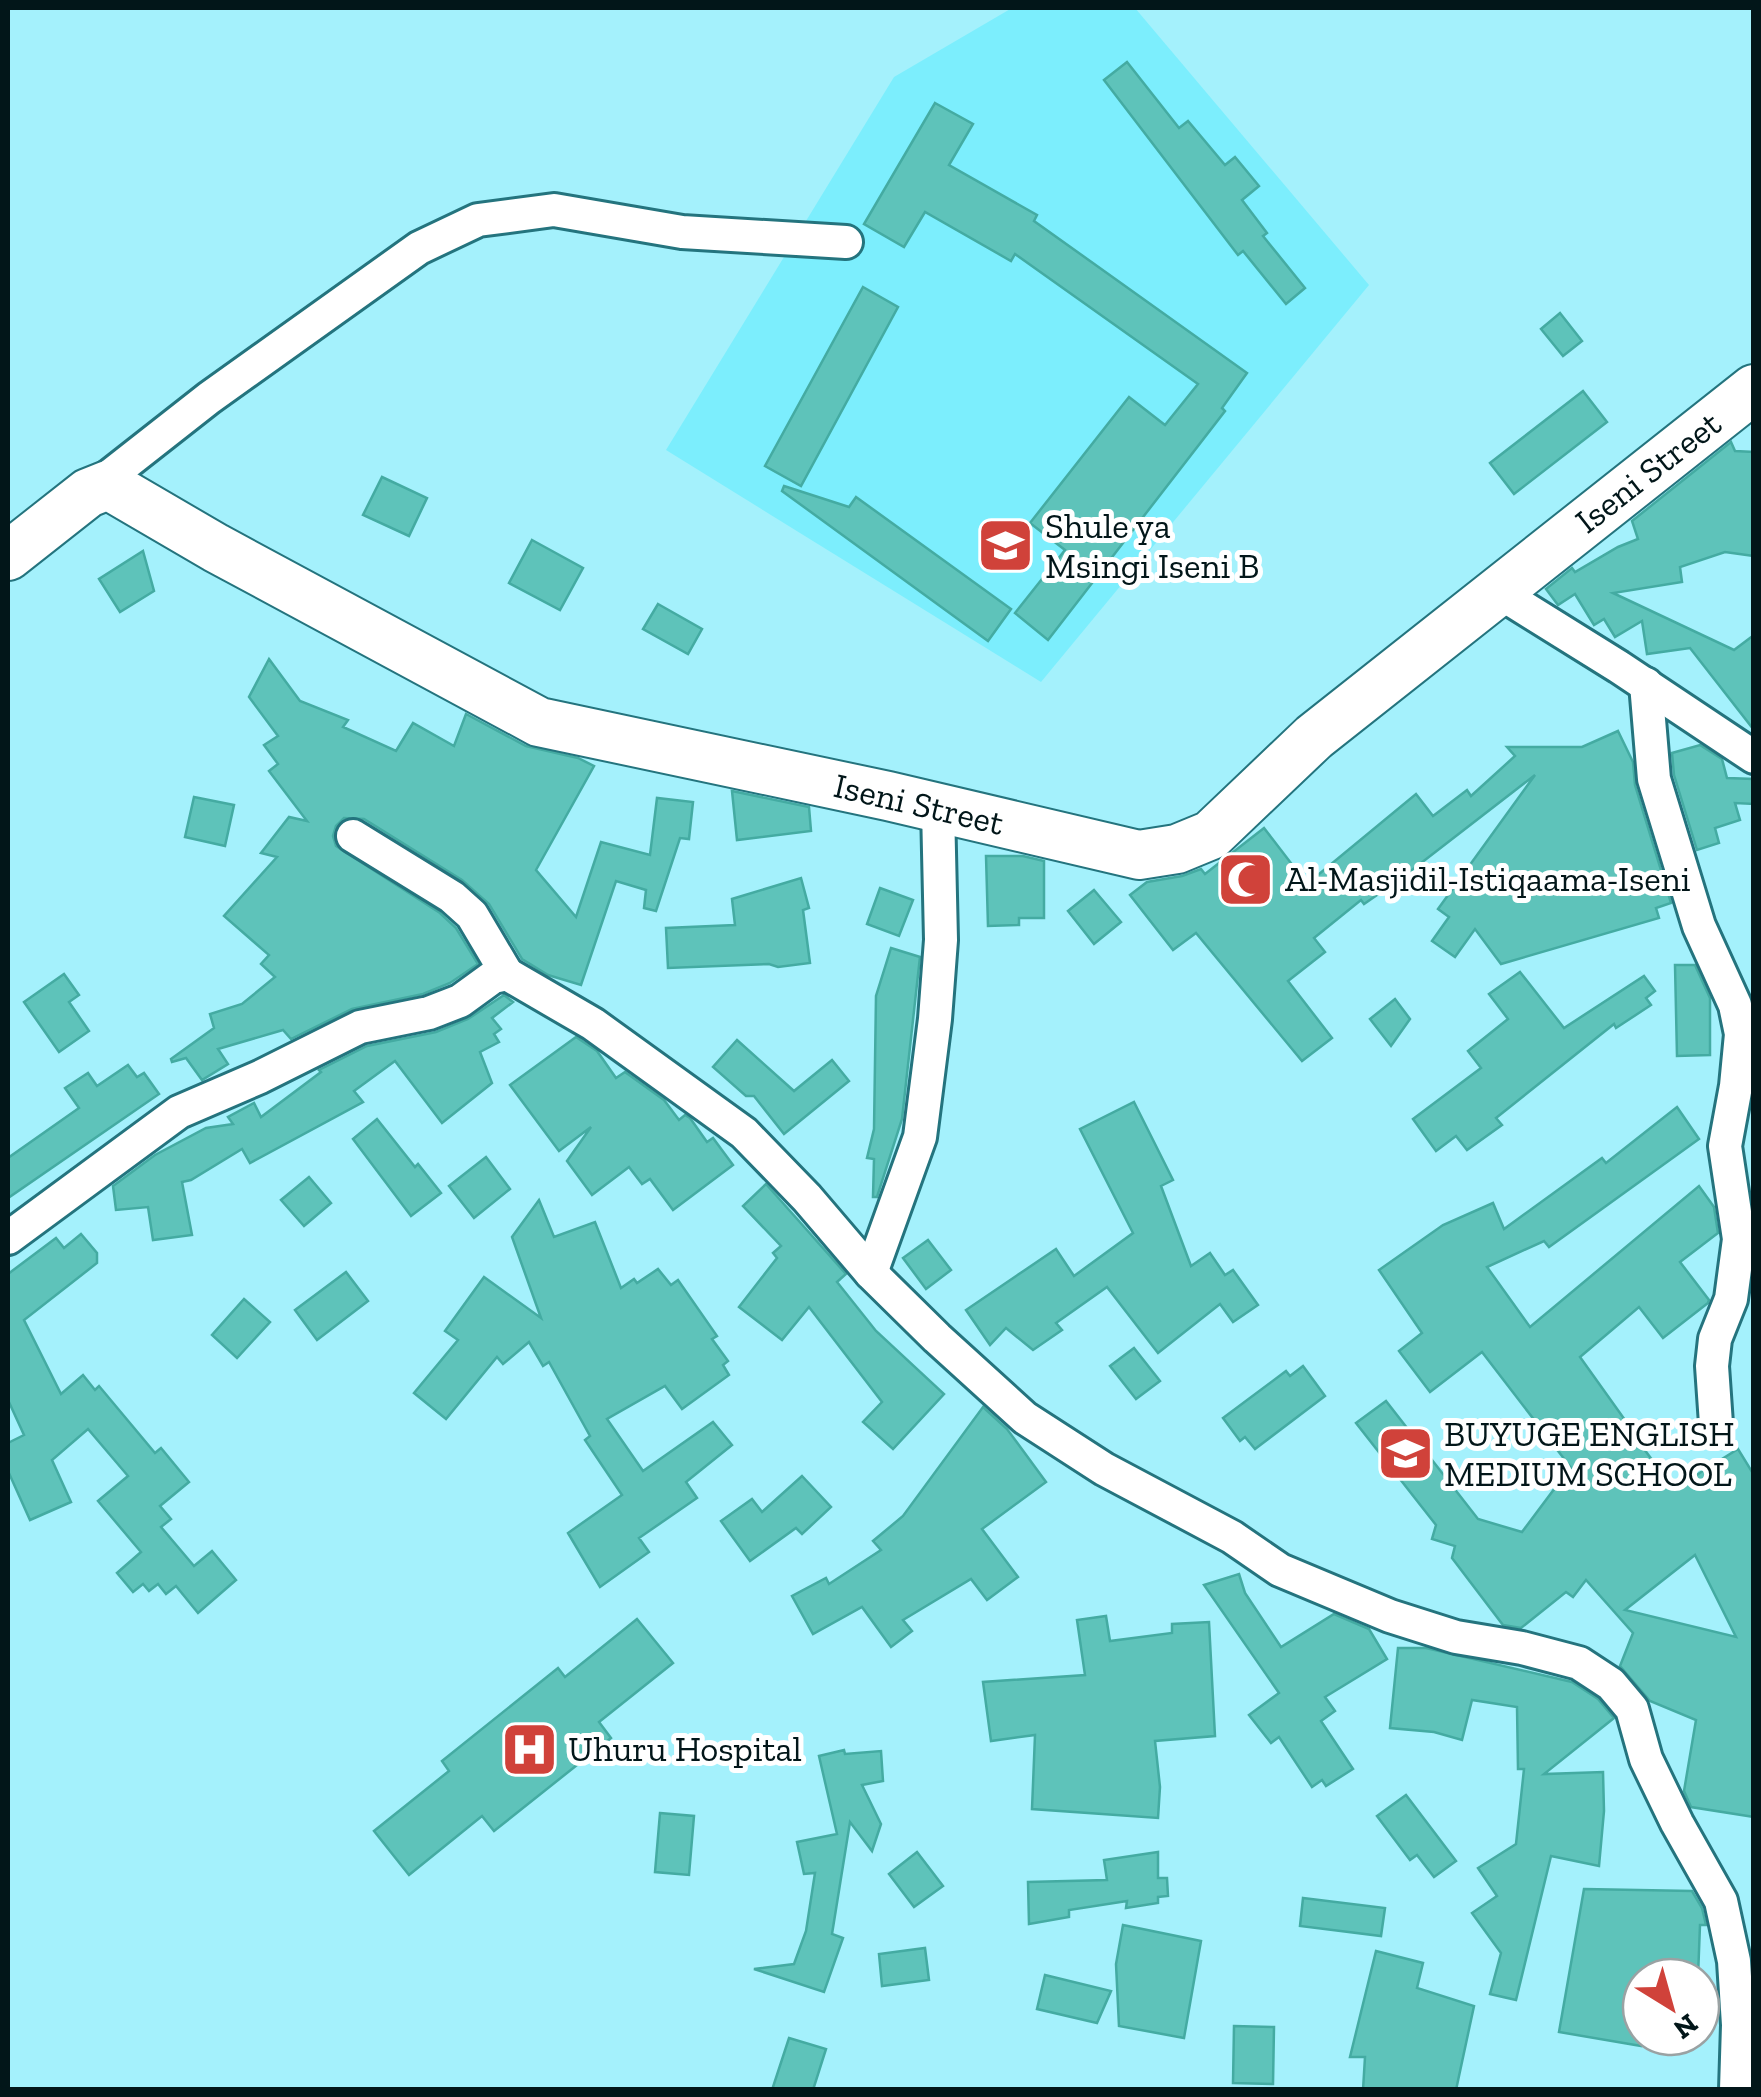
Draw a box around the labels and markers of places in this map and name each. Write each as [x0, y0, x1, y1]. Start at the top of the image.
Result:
place label: Shule ya Msingi Iseni B [1045, 505, 1259, 587]
school or university icon: Shule ya Msingi Iseni B [976, 516, 1036, 576]
mosque icon: Al-Masjidil-Istiqaama-Iseni [1216, 849, 1276, 909]
place label: Al-Masjidil-Istiqaama-Iseni [1285, 858, 1691, 900]
place label: BUYUGE ENGLISH MEDIUM SCHOOL [1444, 1413, 1735, 1495]
school or university icon: BUYUGE ENGLISH MEDIUM SCHOOL [1375, 1424, 1435, 1484]
hospital icon: Uhuru Hospital [499, 1719, 559, 1779]
place label: Uhuru Hospital [568, 1728, 802, 1770]

